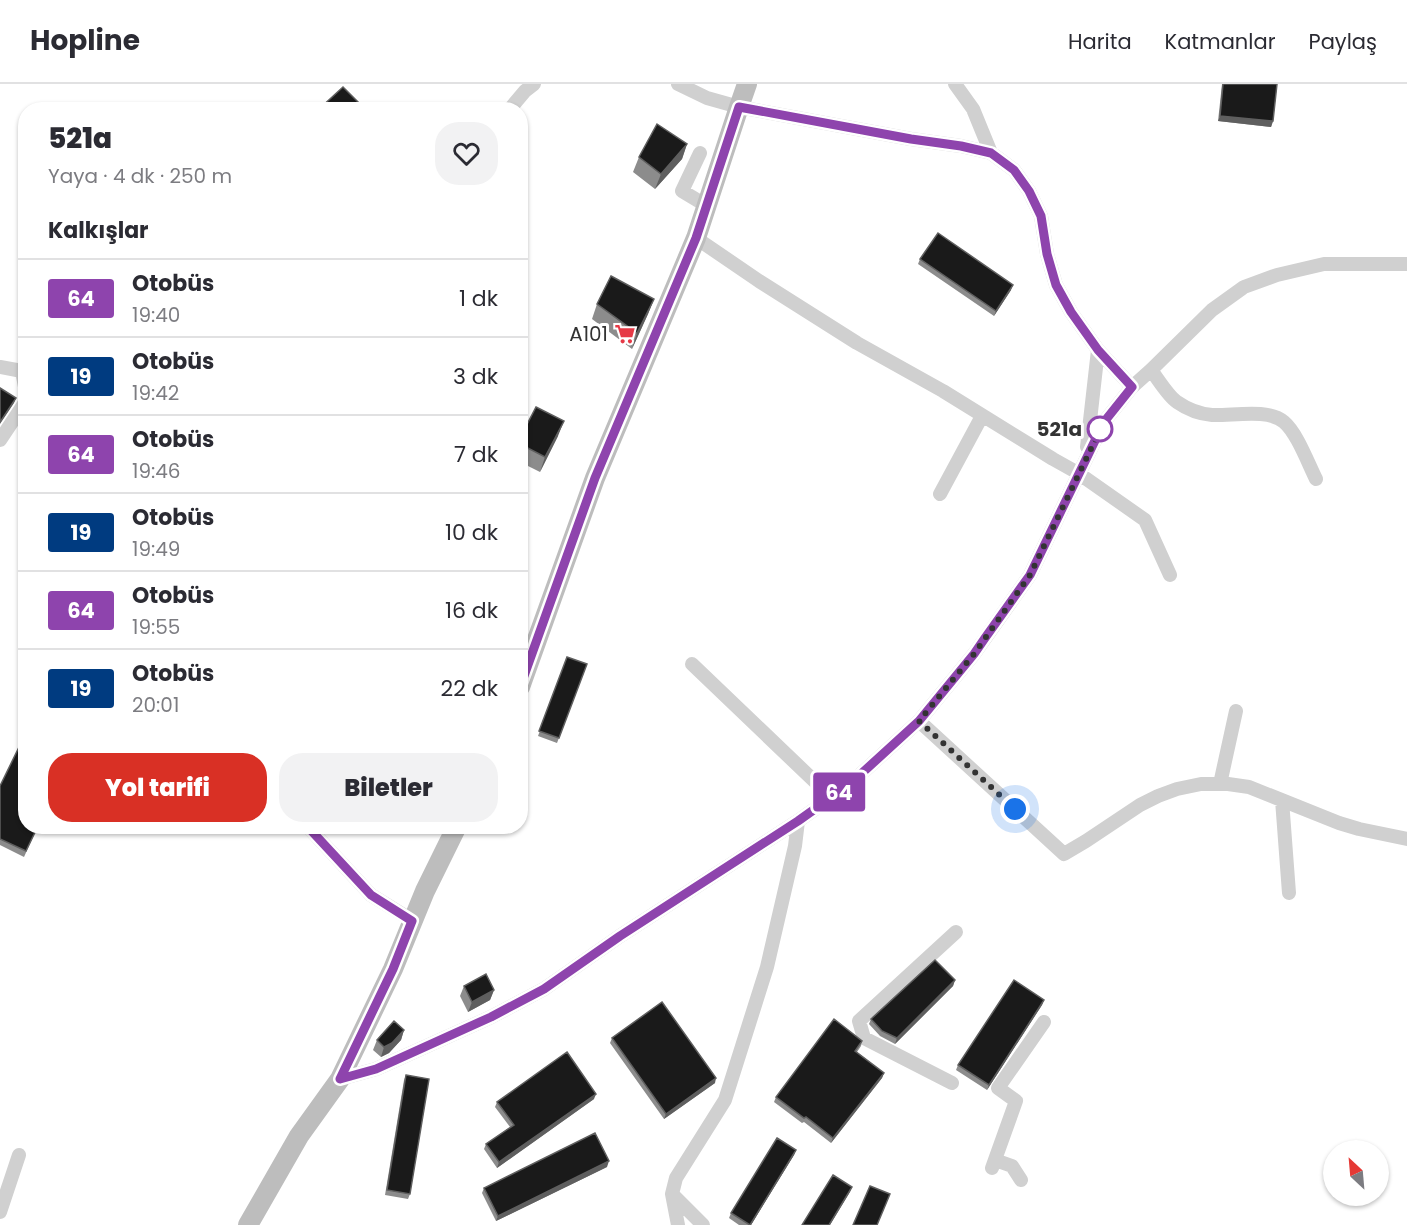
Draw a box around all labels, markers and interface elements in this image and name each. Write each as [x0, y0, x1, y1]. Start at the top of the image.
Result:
text: Hopline [30, 21, 140, 60]
text: Harita [1068, 27, 1132, 56]
text: Katmanlar [1165, 27, 1275, 56]
text: Paylaş [1308, 27, 1377, 56]
text: 521a [48, 119, 112, 158]
button: heart [435, 122, 498, 185]
text: Yaya · 4 dk · 250 m [48, 162, 232, 190]
text: Kalkışlar [48, 215, 149, 246]
text: Otobüs [132, 268, 214, 299]
text: 1 dk [459, 283, 498, 314]
text: 64 [67, 284, 95, 313]
text: 19:40 [132, 301, 180, 329]
place label: A101 [569, 320, 608, 348]
supermarket icon: A101 [613, 322, 637, 346]
text: Otobüs [132, 346, 214, 377]
text: 3 dk [453, 361, 498, 392]
text: 19 [71, 362, 91, 391]
text: 19:42 [132, 379, 179, 407]
place label: 521a [1036, 415, 1082, 443]
marker: 521a [1087, 416, 1113, 442]
text: Otobüs [132, 424, 214, 455]
text: 7 dk [454, 439, 498, 470]
text: 64 [67, 440, 95, 469]
text: 19:46 [132, 457, 181, 485]
text: Otobüs [132, 502, 214, 533]
text: 10 dk [445, 517, 498, 548]
text: 19 [71, 518, 91, 547]
text: 19:49 [132, 535, 180, 563]
text: Otobüs [132, 580, 214, 611]
text: 16 dk [445, 595, 498, 626]
text: 64 [67, 596, 95, 625]
text: 19:55 [132, 613, 180, 641]
text: Otobüs [132, 658, 214, 689]
text: 22 dk [441, 673, 498, 704]
text: 19 [71, 674, 91, 703]
text: 20:01 [132, 691, 179, 719]
button: Yol tarifi [48, 753, 267, 822]
button: Biletler [279, 753, 498, 822]
line badge: 64 [812, 772, 866, 812]
text: 64 [825, 778, 853, 807]
your location [1000, 794, 1030, 824]
north arrow [1323, 1140, 1389, 1206]
map controls [1323, 1140, 1389, 1206]

